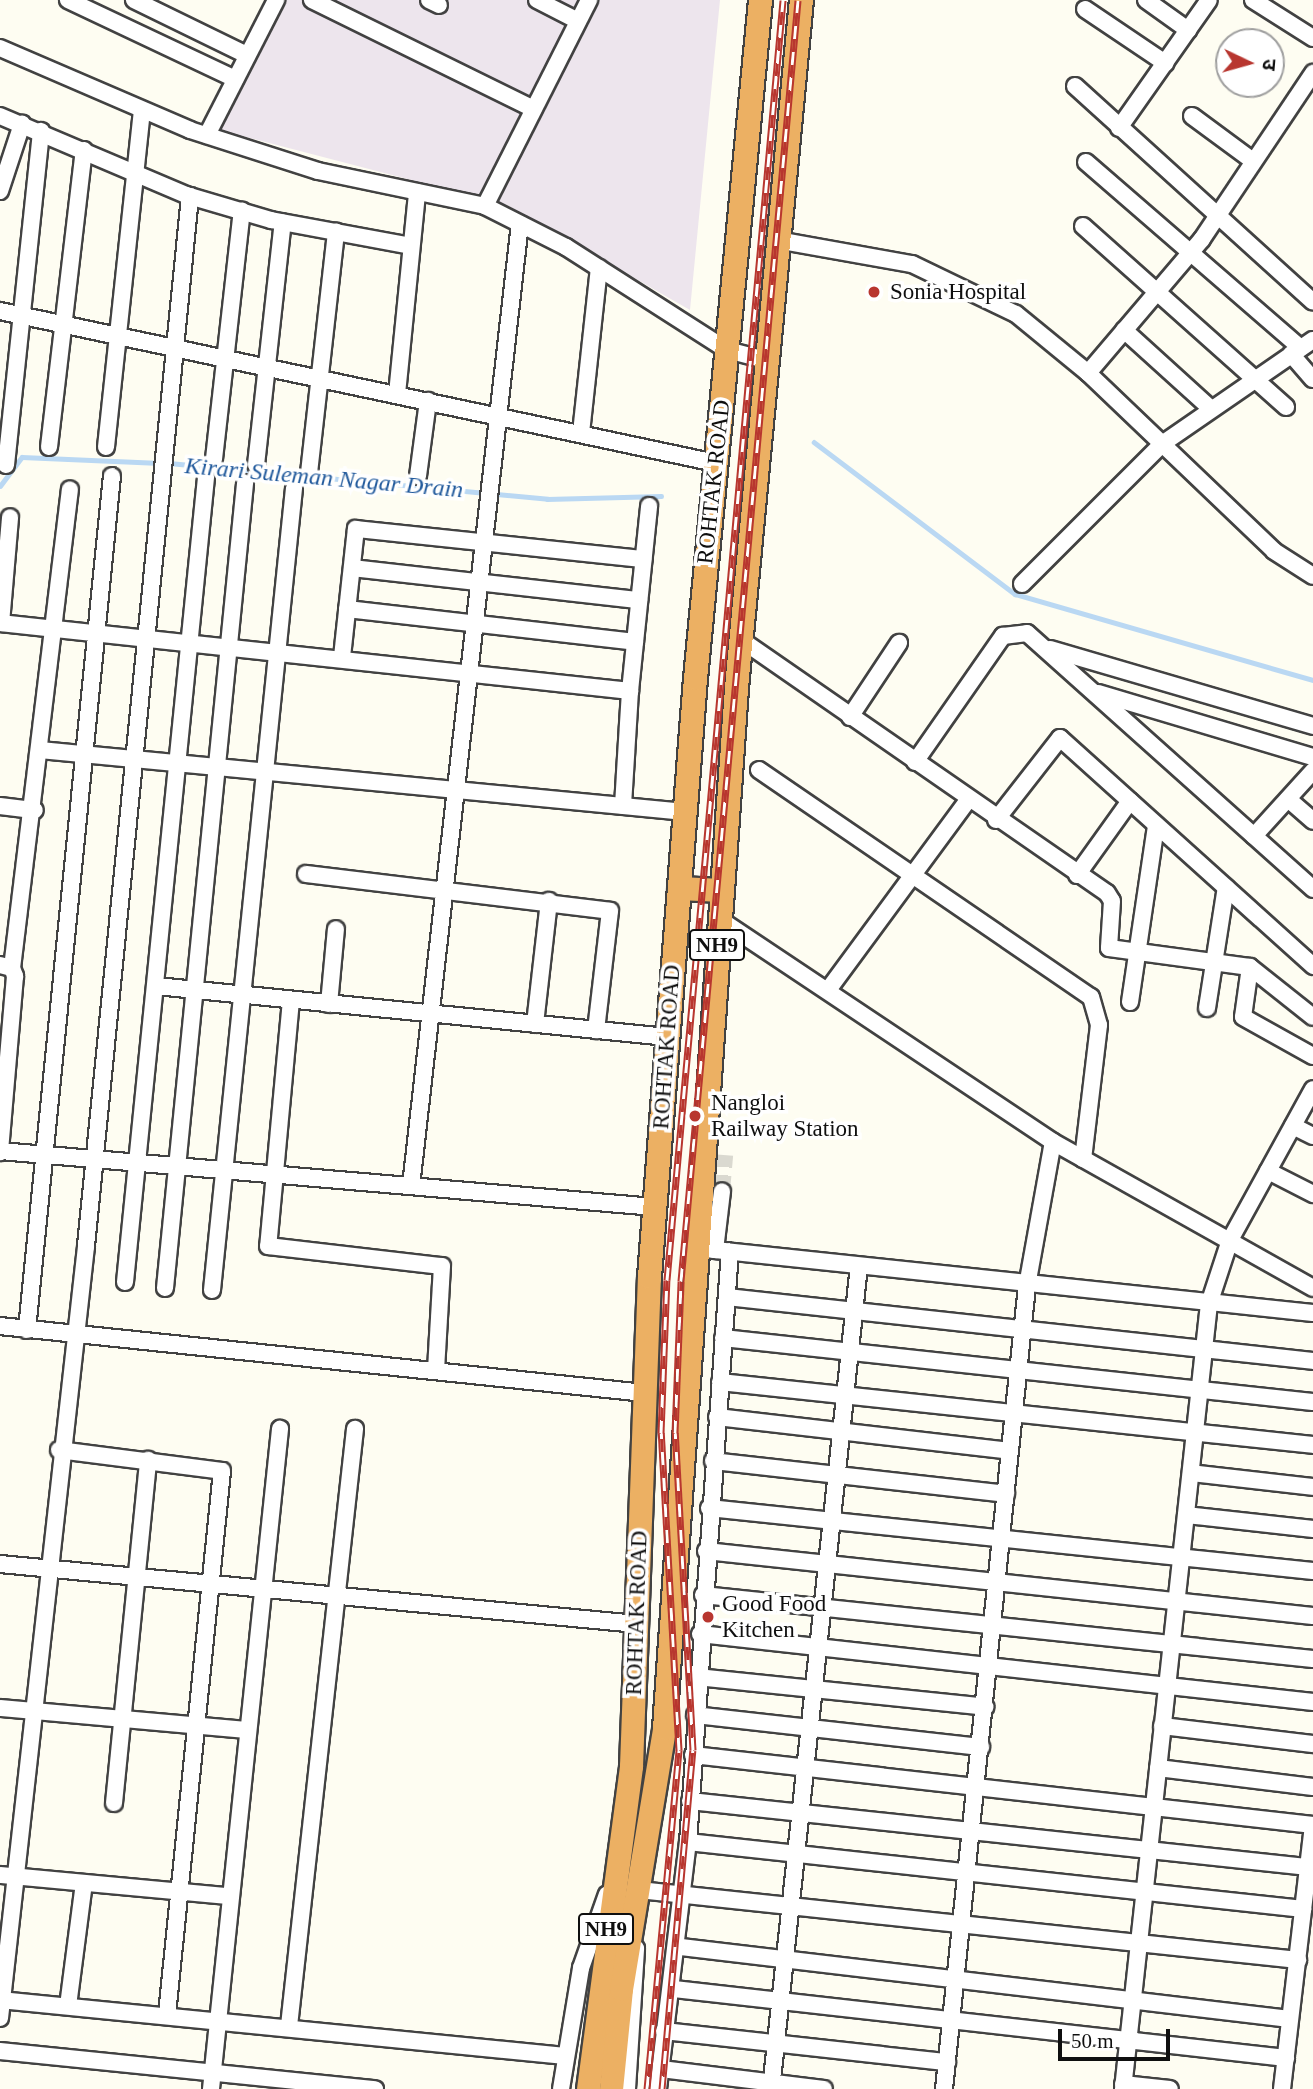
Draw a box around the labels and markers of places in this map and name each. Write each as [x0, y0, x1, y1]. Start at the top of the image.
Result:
place label: Sonia Hospital [890, 278, 1026, 306]
marker: Sonia Hospital [864, 282, 884, 302]
place label: Nangloi Railway Station [711, 1089, 859, 1143]
marker: Nangloi Railway Station [685, 1106, 705, 1126]
place label: Good Food Kitchen [722, 1590, 826, 1644]
marker: Good Food Kitchen [700, 1609, 716, 1625]

